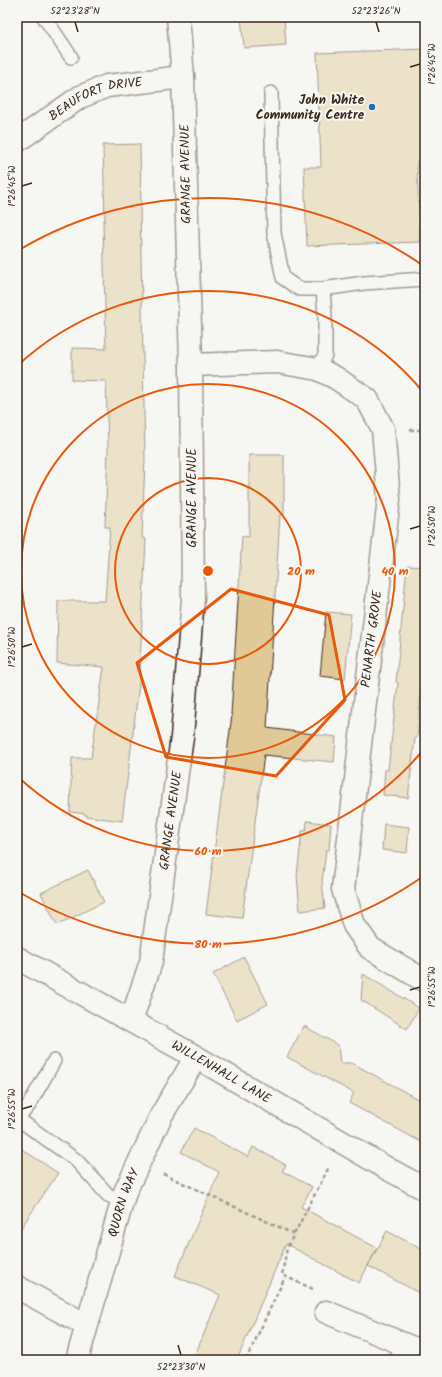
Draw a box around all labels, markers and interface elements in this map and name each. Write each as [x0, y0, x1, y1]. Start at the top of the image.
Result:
text: 52°23'28"N [50, 3, 100, 19]
text: 52°23'26"N [352, 3, 401, 19]
text: 1°26'45"W [424, 43, 440, 85]
street label: BEAUFORT DRIVE [44, 71, 144, 126]
place label: John White Community Centre [256, 90, 365, 126]
marker: John White Community Centre [367, 102, 377, 112]
street label: GRANGE AVENUE [175, 124, 197, 224]
text: 1°26'45"W [4, 165, 20, 207]
street label: GRANGE AVENUE [182, 448, 203, 548]
text: 1°26'50"W [424, 505, 440, 546]
text: 20 m [287, 562, 315, 581]
text: 40 m [381, 562, 409, 581]
centre of rings [201, 564, 215, 578]
street label: PENARTH GROVE [356, 589, 388, 689]
text: 1°26'50"W [4, 626, 20, 667]
street label: GRANGE AVENUE [153, 769, 188, 871]
text: 60 m [194, 842, 222, 861]
text: 80 m [194, 935, 222, 954]
text: 1°26'55"W [424, 966, 440, 1008]
street label: WILLENHALL LANE [168, 1035, 276, 1109]
text: 1°26'55"W [4, 1088, 20, 1130]
street label: QUORN WAY [102, 1165, 145, 1239]
text: 52°23'30"N [157, 1359, 205, 1375]

